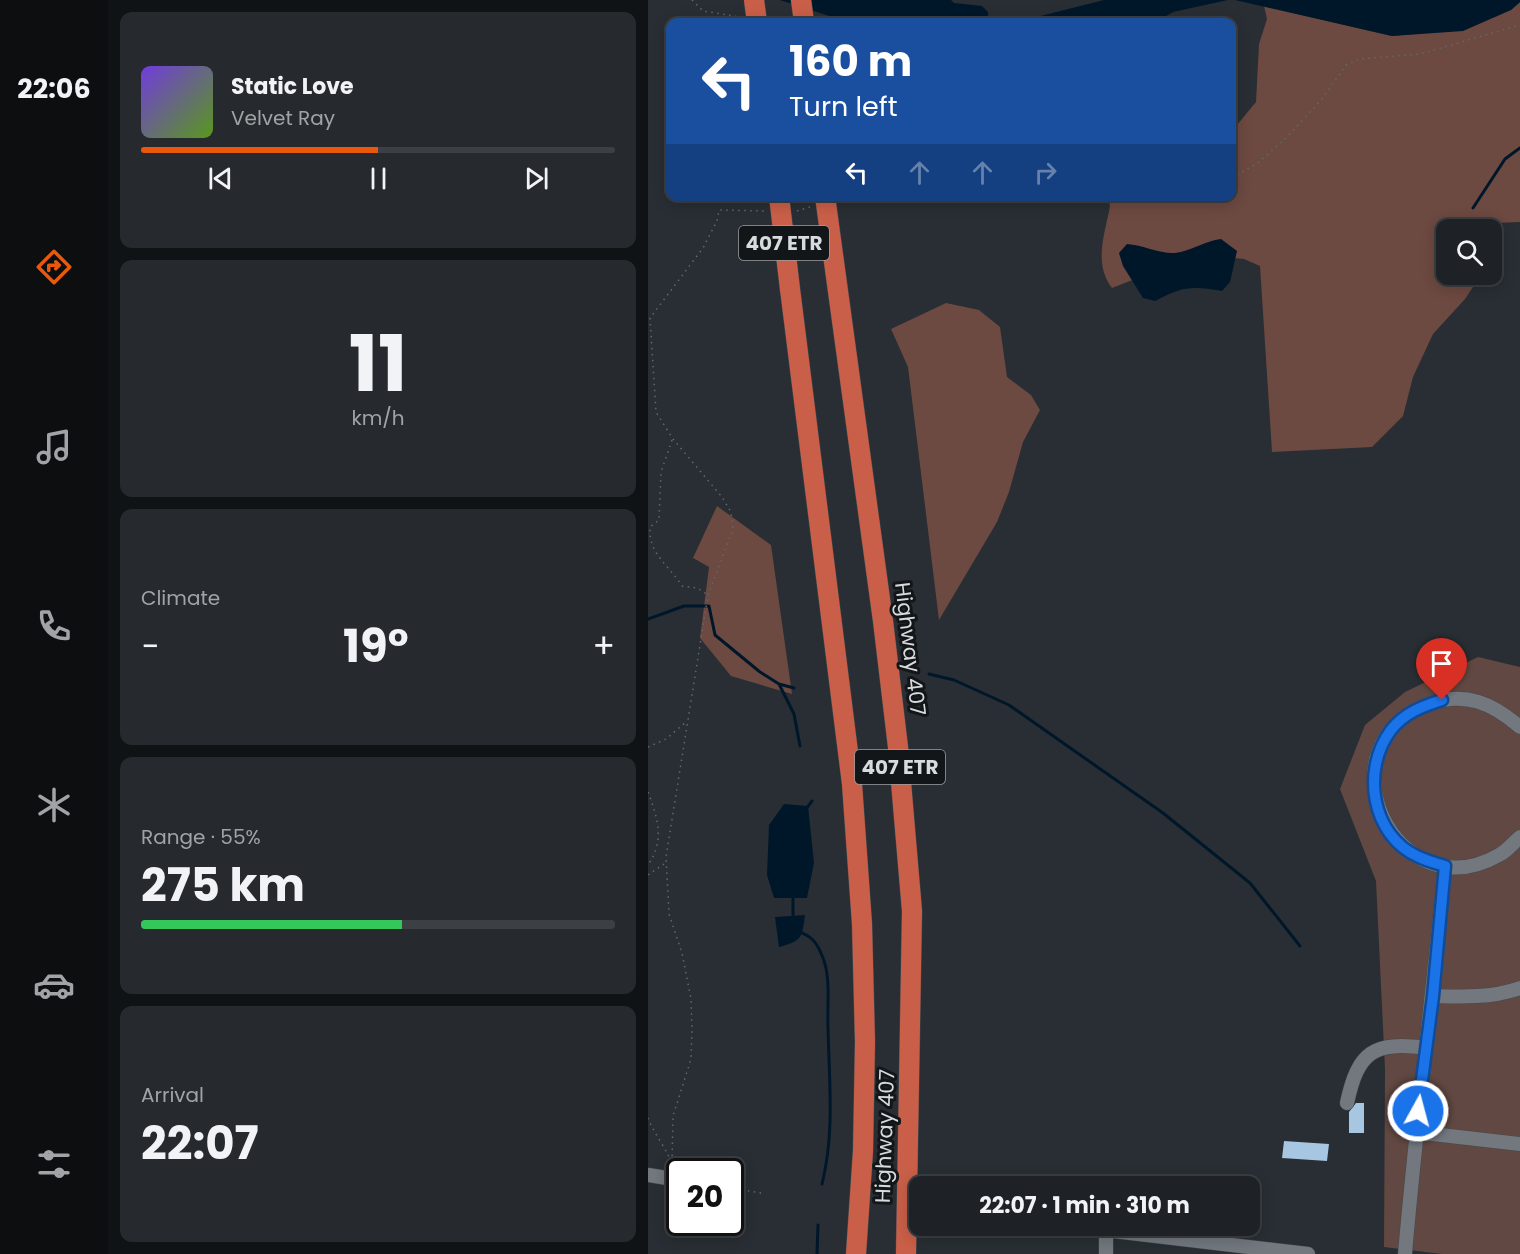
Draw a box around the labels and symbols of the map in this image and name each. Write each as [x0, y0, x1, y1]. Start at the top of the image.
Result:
road number: 407 ETR [739, 226, 829, 260]
street label: Highway 407 [888, 581, 933, 717]
pin [1416, 638, 1467, 700]
road number: 407 ETR [855, 750, 945, 784]
street label: Highway 407 [868, 1068, 901, 1203]
position arrow [1386, 1079, 1450, 1143]
speed limit sign: 20 [666, 1158, 744, 1236]

